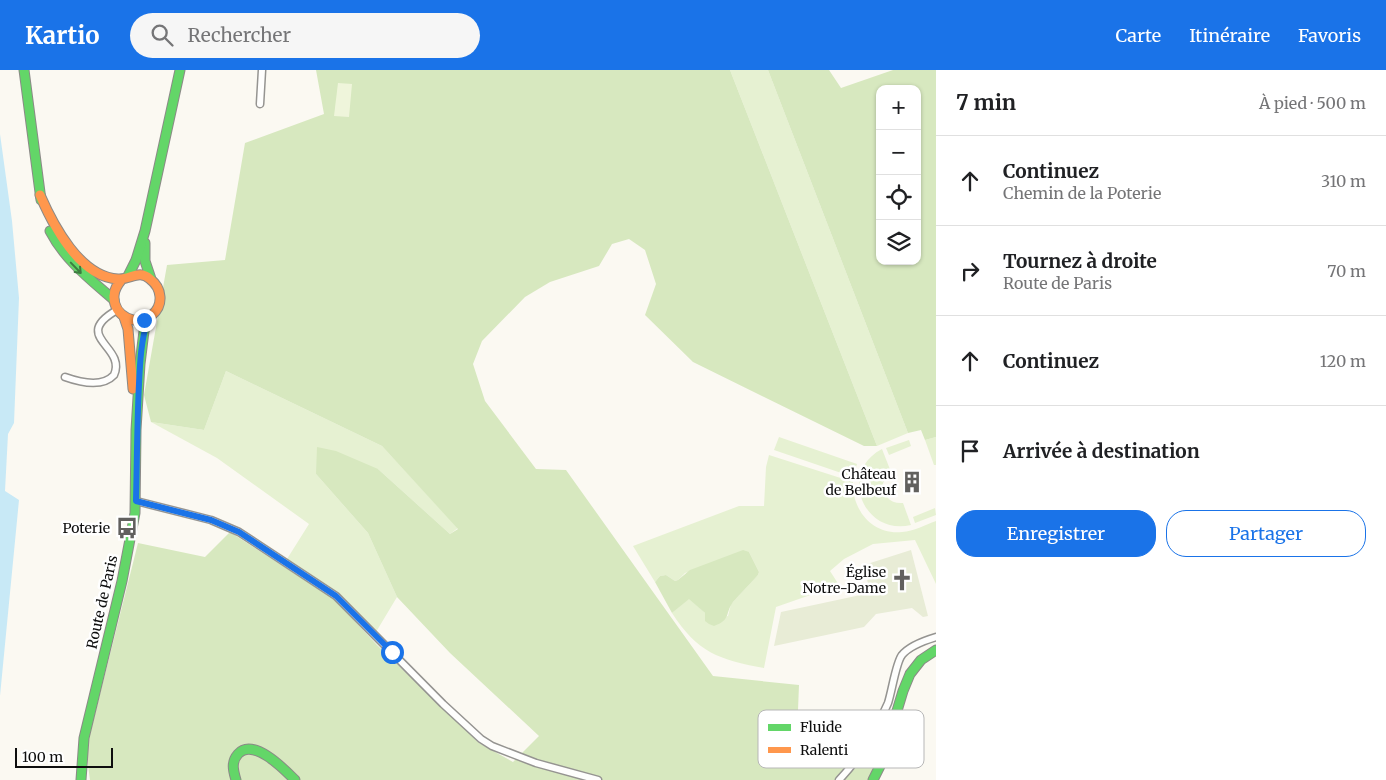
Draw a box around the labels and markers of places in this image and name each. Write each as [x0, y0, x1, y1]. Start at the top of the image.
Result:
place label: Château de Belbeuf [826, 465, 897, 499]
building icon: Château de Belbeuf [899, 469, 925, 495]
bus stop icon: Poterie [114, 515, 140, 541]
place label: Poterie [62, 519, 110, 537]
place label: Église Notre-Dame [802, 563, 886, 597]
church icon: Église Notre-Dame [889, 567, 915, 593]

